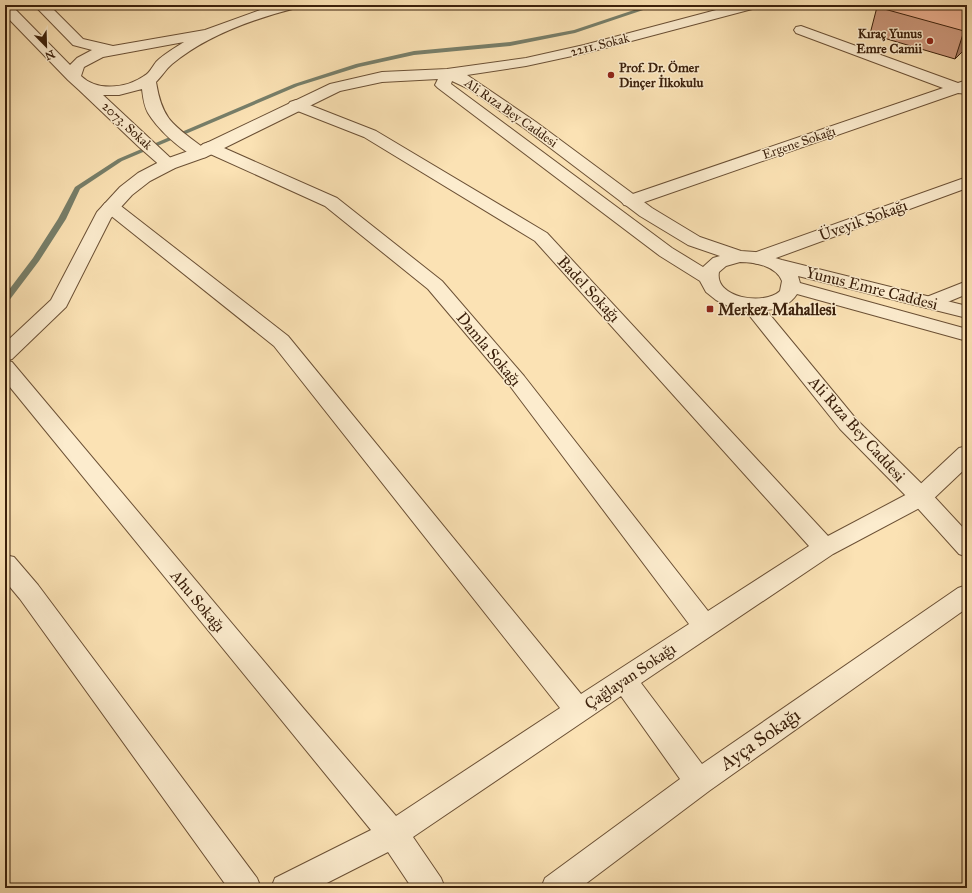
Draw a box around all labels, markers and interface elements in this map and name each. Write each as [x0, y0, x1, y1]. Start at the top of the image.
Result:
north arrow [26, 26, 66, 66]
place label: Kıraç Yunus Emre Camii [856, 26, 922, 57]
street label: 2211. Sokak [569, 30, 632, 60]
marker: Kıraç Yunus Emre Camii [925, 36, 935, 46]
text: N [42, 47, 57, 63]
place label: Prof. Dr. Ömer Dinçer İlkokulu [619, 60, 703, 91]
marker: Prof. Dr. Ömer Dinçer İlkokulu [606, 70, 616, 80]
street label: Ali Rıza Bey Caddesi [461, 74, 561, 151]
street label: 2073. Sokak [98, 99, 156, 154]
street label: Ergene Sokağı [760, 123, 838, 163]
street label: Üveyik Sokağı [816, 194, 911, 246]
street label: Badel Sokağı [553, 252, 625, 327]
street label: Yunus Emre Caddesi [804, 262, 941, 314]
place label: Merkez Mahallesi [718, 300, 837, 319]
marker: Merkez Mahallesi [705, 304, 715, 314]
street label: Damla Sokağı [452, 308, 526, 391]
street label: Ali Rıza Bey Caddesi [804, 372, 910, 486]
street label: Ahu Sokağı [165, 565, 230, 637]
street label: Çağlayan Sokağı [581, 638, 680, 714]
street label: Ayça Sokağı [715, 703, 805, 776]

